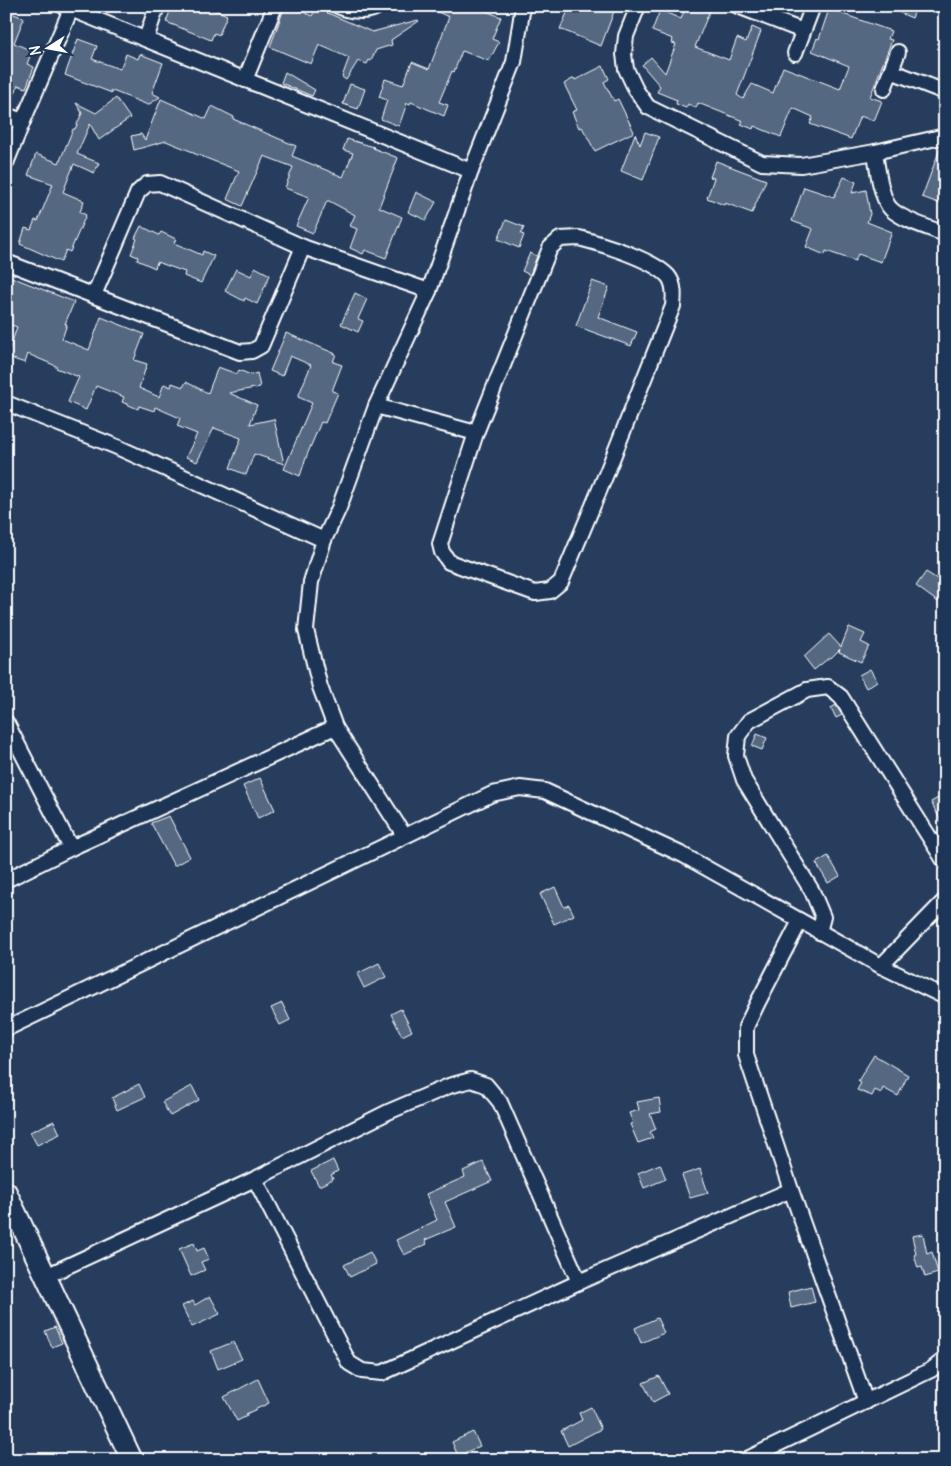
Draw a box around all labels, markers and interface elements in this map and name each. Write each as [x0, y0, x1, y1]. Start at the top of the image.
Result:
north arrow [22, 22, 72, 72]
text: N [25, 44, 45, 57]

